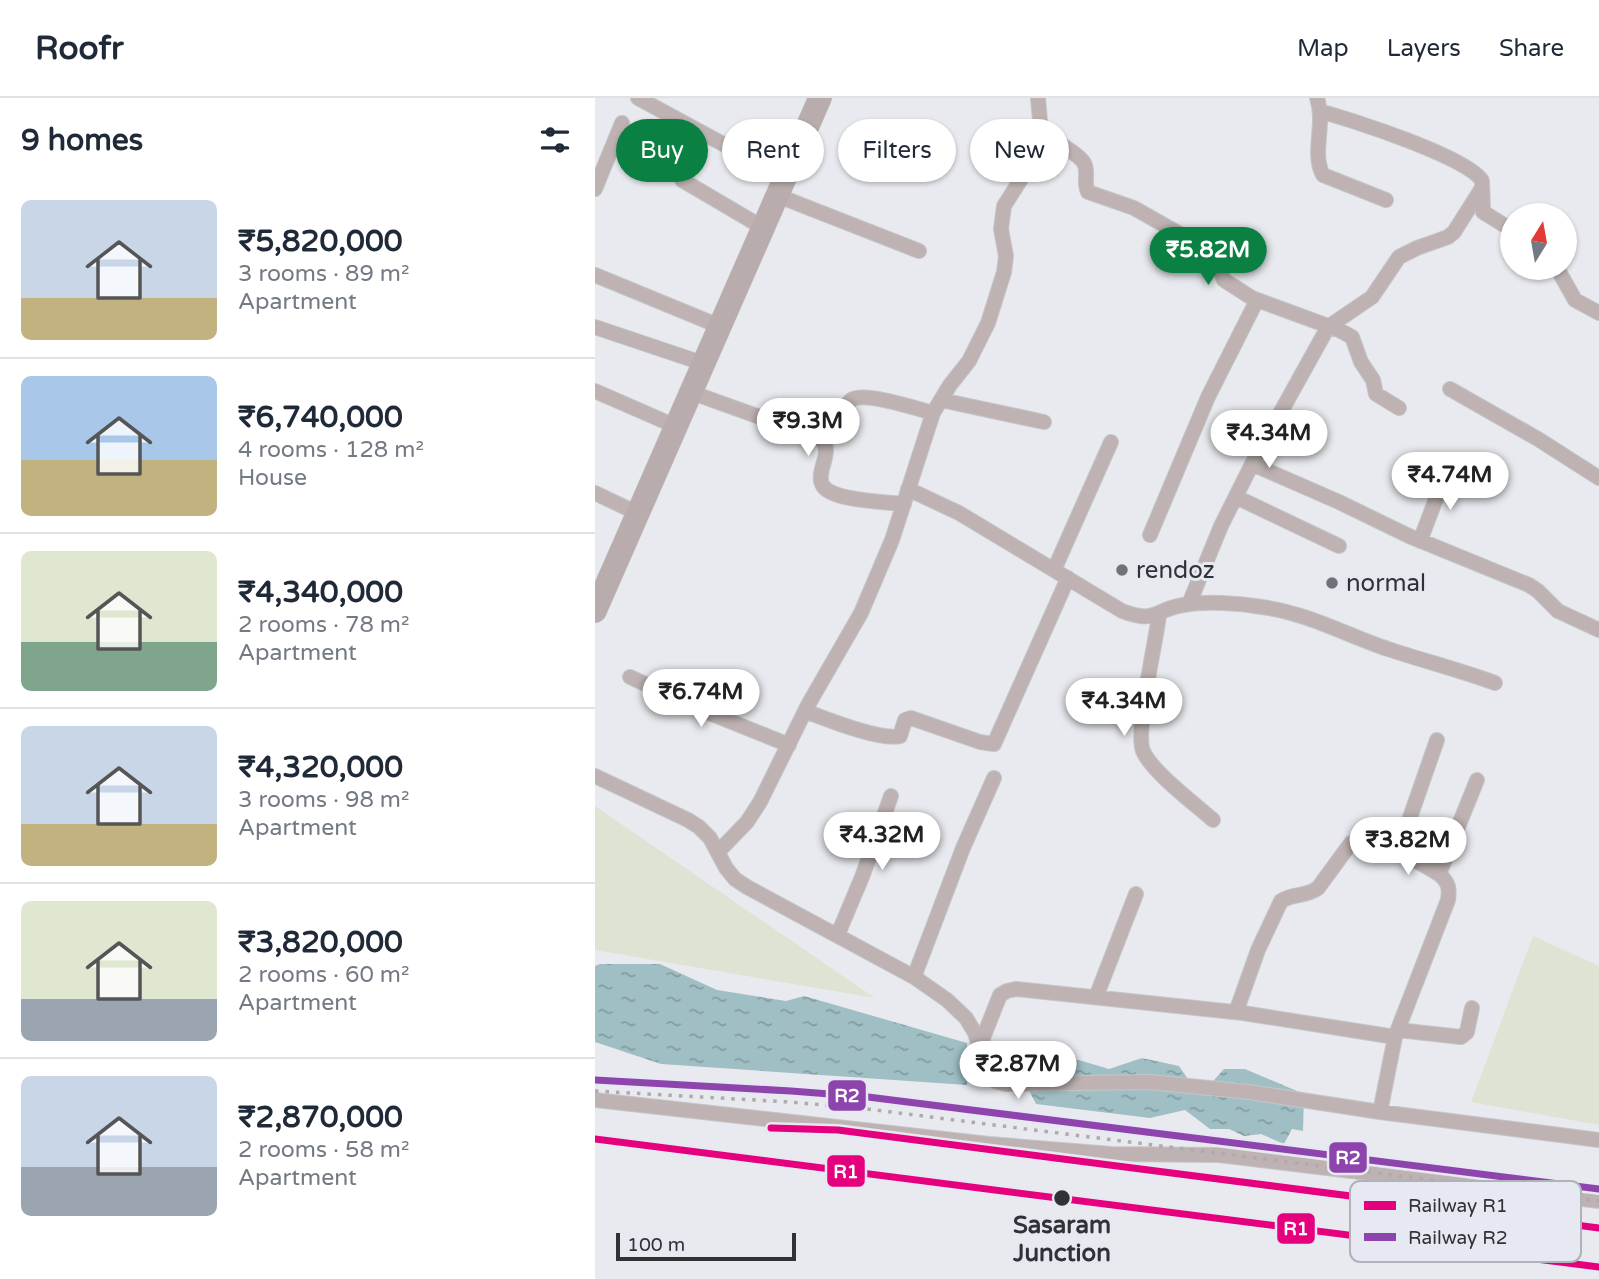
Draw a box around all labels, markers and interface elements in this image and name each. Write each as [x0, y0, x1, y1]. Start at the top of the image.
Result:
text: Roofr [35, 29, 124, 68]
text: Map [1297, 34, 1349, 63]
text: Layers [1387, 34, 1461, 63]
text: Share [1499, 34, 1564, 63]
chip: Buy [616, 119, 708, 182]
chip: Rent [722, 119, 824, 182]
chip: Filters [838, 119, 956, 182]
chip: New [970, 119, 1069, 182]
icon: filters [536, 121, 574, 159]
text: 9 homes [21, 122, 143, 159]
north arrow [1500, 203, 1577, 280]
map controls [1500, 203, 1577, 280]
text: ₹5,820,000 [238, 223, 403, 260]
icon: home [77, 228, 161, 312]
pin: ₹5.82M [1151, 228, 1265, 287]
text: ₹5.82M [1166, 236, 1250, 264]
text: 3 rooms · 89 m² [238, 260, 409, 288]
text: Apartment [238, 288, 357, 316]
pin: ₹9.3M [759, 398, 857, 458]
text: ₹6,740,000 [238, 399, 403, 436]
icon: home [77, 404, 161, 488]
text: ₹9.3M [773, 407, 843, 435]
pin: ₹4.34M [1212, 410, 1326, 470]
text: ₹4.34M [1227, 419, 1312, 447]
text: 4 rooms · 128 m² [238, 436, 424, 464]
pin: ₹4.74M [1393, 452, 1507, 512]
text: ₹4.74M [1408, 461, 1492, 489]
text: House [238, 464, 307, 492]
place label: rendoz [1136, 556, 1215, 585]
marker: rendoz [1114, 562, 1130, 578]
place label: normal [1346, 569, 1426, 598]
text: ₹4,340,000 [238, 574, 403, 611]
marker: normal [1324, 575, 1340, 591]
icon: home [77, 579, 161, 663]
text: 2 rooms · 78 m² [238, 611, 409, 639]
text: Apartment [238, 639, 357, 667]
pin: ₹6.74M [644, 670, 758, 729]
text: ₹6.74M [659, 678, 743, 706]
pin: ₹4.34M [1067, 678, 1181, 738]
text: ₹4.34M [1082, 687, 1167, 715]
text: ₹4,320,000 [238, 749, 403, 786]
icon: home [77, 754, 161, 838]
text: 3 rooms · 98 m² [238, 786, 409, 814]
pin: ₹4.32M [825, 812, 939, 872]
text: Apartment [238, 814, 357, 842]
pin: ₹3.82M [1351, 818, 1465, 877]
text: ₹4.32M [840, 821, 925, 849]
text: ₹3.82M [1366, 826, 1450, 854]
text: ₹3,820,000 [238, 924, 403, 961]
icon: home [77, 929, 161, 1013]
text: 2 rooms · 60 m² [238, 961, 409, 989]
text: Apartment [238, 989, 357, 1017]
pin: ₹2.87M [961, 1042, 1075, 1101]
text: ₹2.87M [976, 1050, 1060, 1078]
line badge: R2 [827, 1079, 867, 1112]
text: R2 [834, 1085, 860, 1107]
text: ₹2,870,000 [238, 1099, 403, 1136]
icon: home [77, 1104, 161, 1188]
text: 2 rooms · 58 m² [238, 1136, 409, 1164]
line badge: R2 [1328, 1141, 1368, 1174]
text: R2 [1335, 1147, 1361, 1169]
line badge: R1 [826, 1154, 866, 1188]
text: R1 [833, 1161, 859, 1183]
text: Apartment [238, 1164, 357, 1192]
legend [1350, 1181, 1581, 1262]
marker: Sasaram Junction [1052, 1188, 1072, 1208]
text: Railway R1 [1408, 1195, 1508, 1217]
place label: Sasaram Junction [1012, 1211, 1111, 1268]
line badge: R1 [1276, 1212, 1316, 1245]
text: R1 [1283, 1218, 1309, 1240]
text: Railway R2 [1408, 1227, 1508, 1249]
scale bar [616, 1230, 796, 1262]
text: 100 m [627, 1234, 685, 1256]

